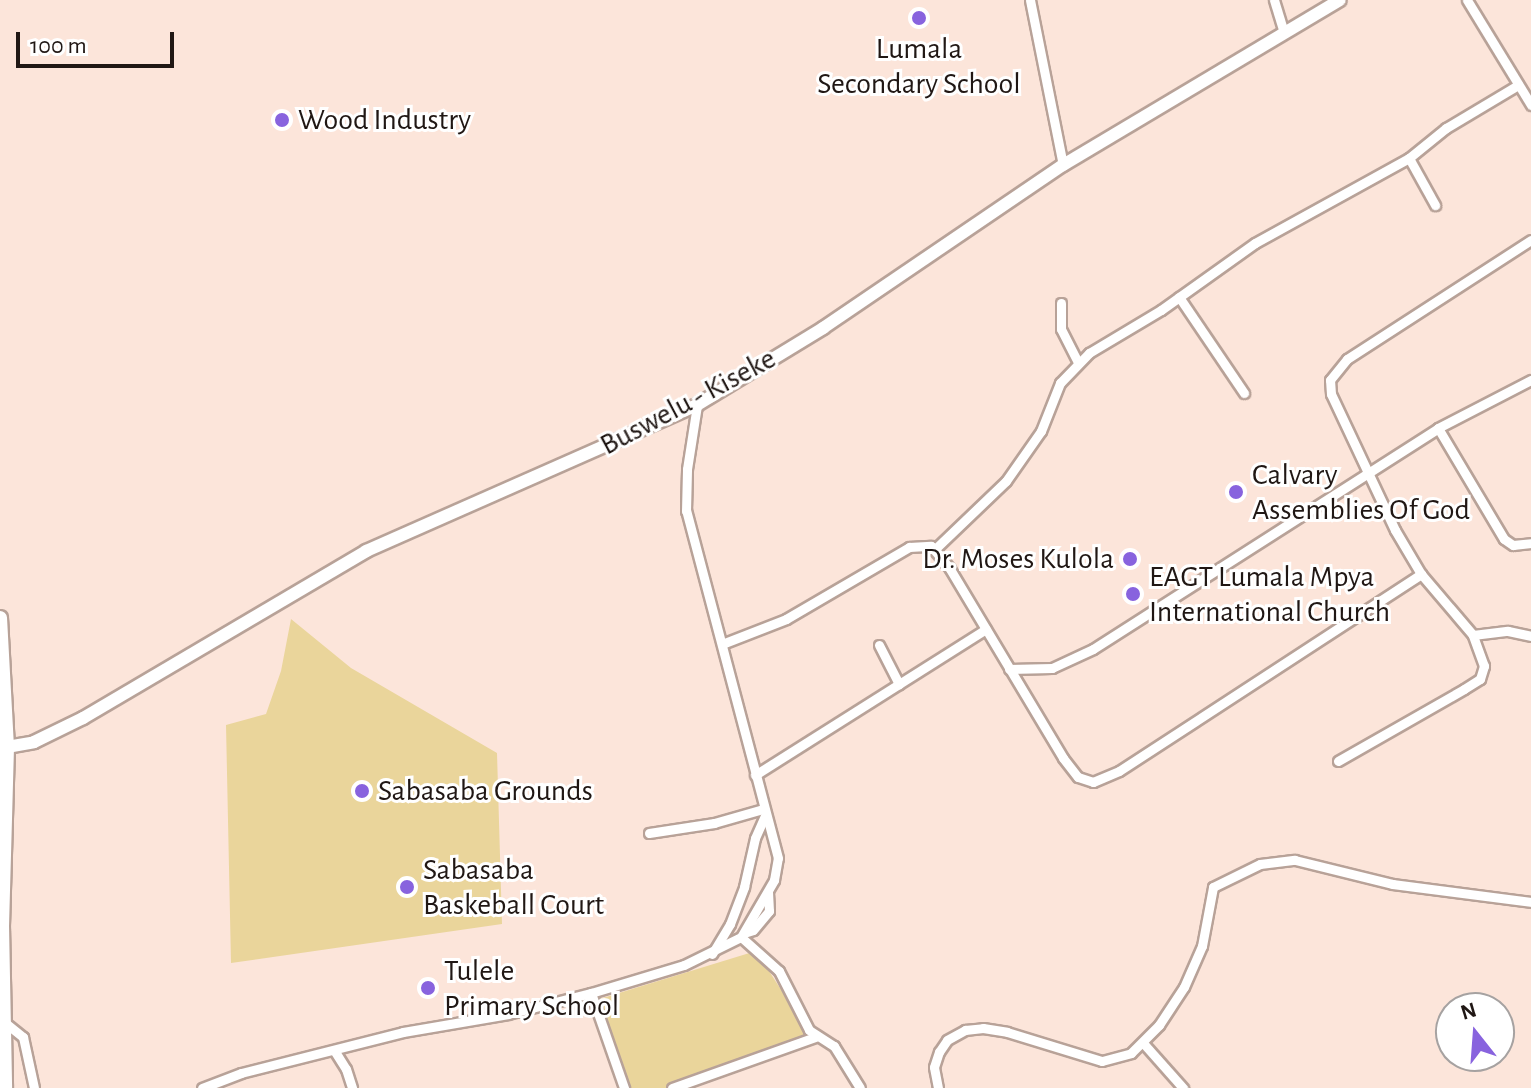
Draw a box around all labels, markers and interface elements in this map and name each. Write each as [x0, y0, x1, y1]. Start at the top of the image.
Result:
marker: Lumala Secondary School [910, 9, 928, 27]
scale bar [20, 16, 178, 66]
place label: Lumala Secondary School [817, 31, 1021, 102]
text: 100 m [30, 34, 87, 58]
place label: Wood Industry [298, 102, 471, 138]
marker: Wood Industry [273, 111, 291, 129]
street label: Buswelu - Kiseke [594, 341, 782, 463]
place label: Calvary Assemblies Of God [1252, 457, 1470, 528]
marker: Calvary Assemblies Of God [1227, 483, 1245, 501]
place label: Dr. Moses Kulola [922, 541, 1114, 577]
marker: Dr. Moses Kulola [1121, 550, 1139, 568]
place label: EAGT Lumala Mpya International Church [1149, 559, 1390, 630]
marker: EAGT Lumala Mpya International Church [1124, 585, 1142, 603]
place label: Sabasaba Grounds [378, 773, 593, 809]
marker: Sabasaba Grounds [353, 782, 371, 800]
place label: Sabasaba Baskeball Court [423, 852, 604, 922]
marker: Sabasaba Baskeball Court [398, 878, 416, 896]
place label: Tulele Primary School [444, 953, 619, 1024]
marker: Tulele Primary School [419, 979, 437, 997]
north arrow [1435, 992, 1515, 1072]
text: N [1458, 998, 1479, 1024]

